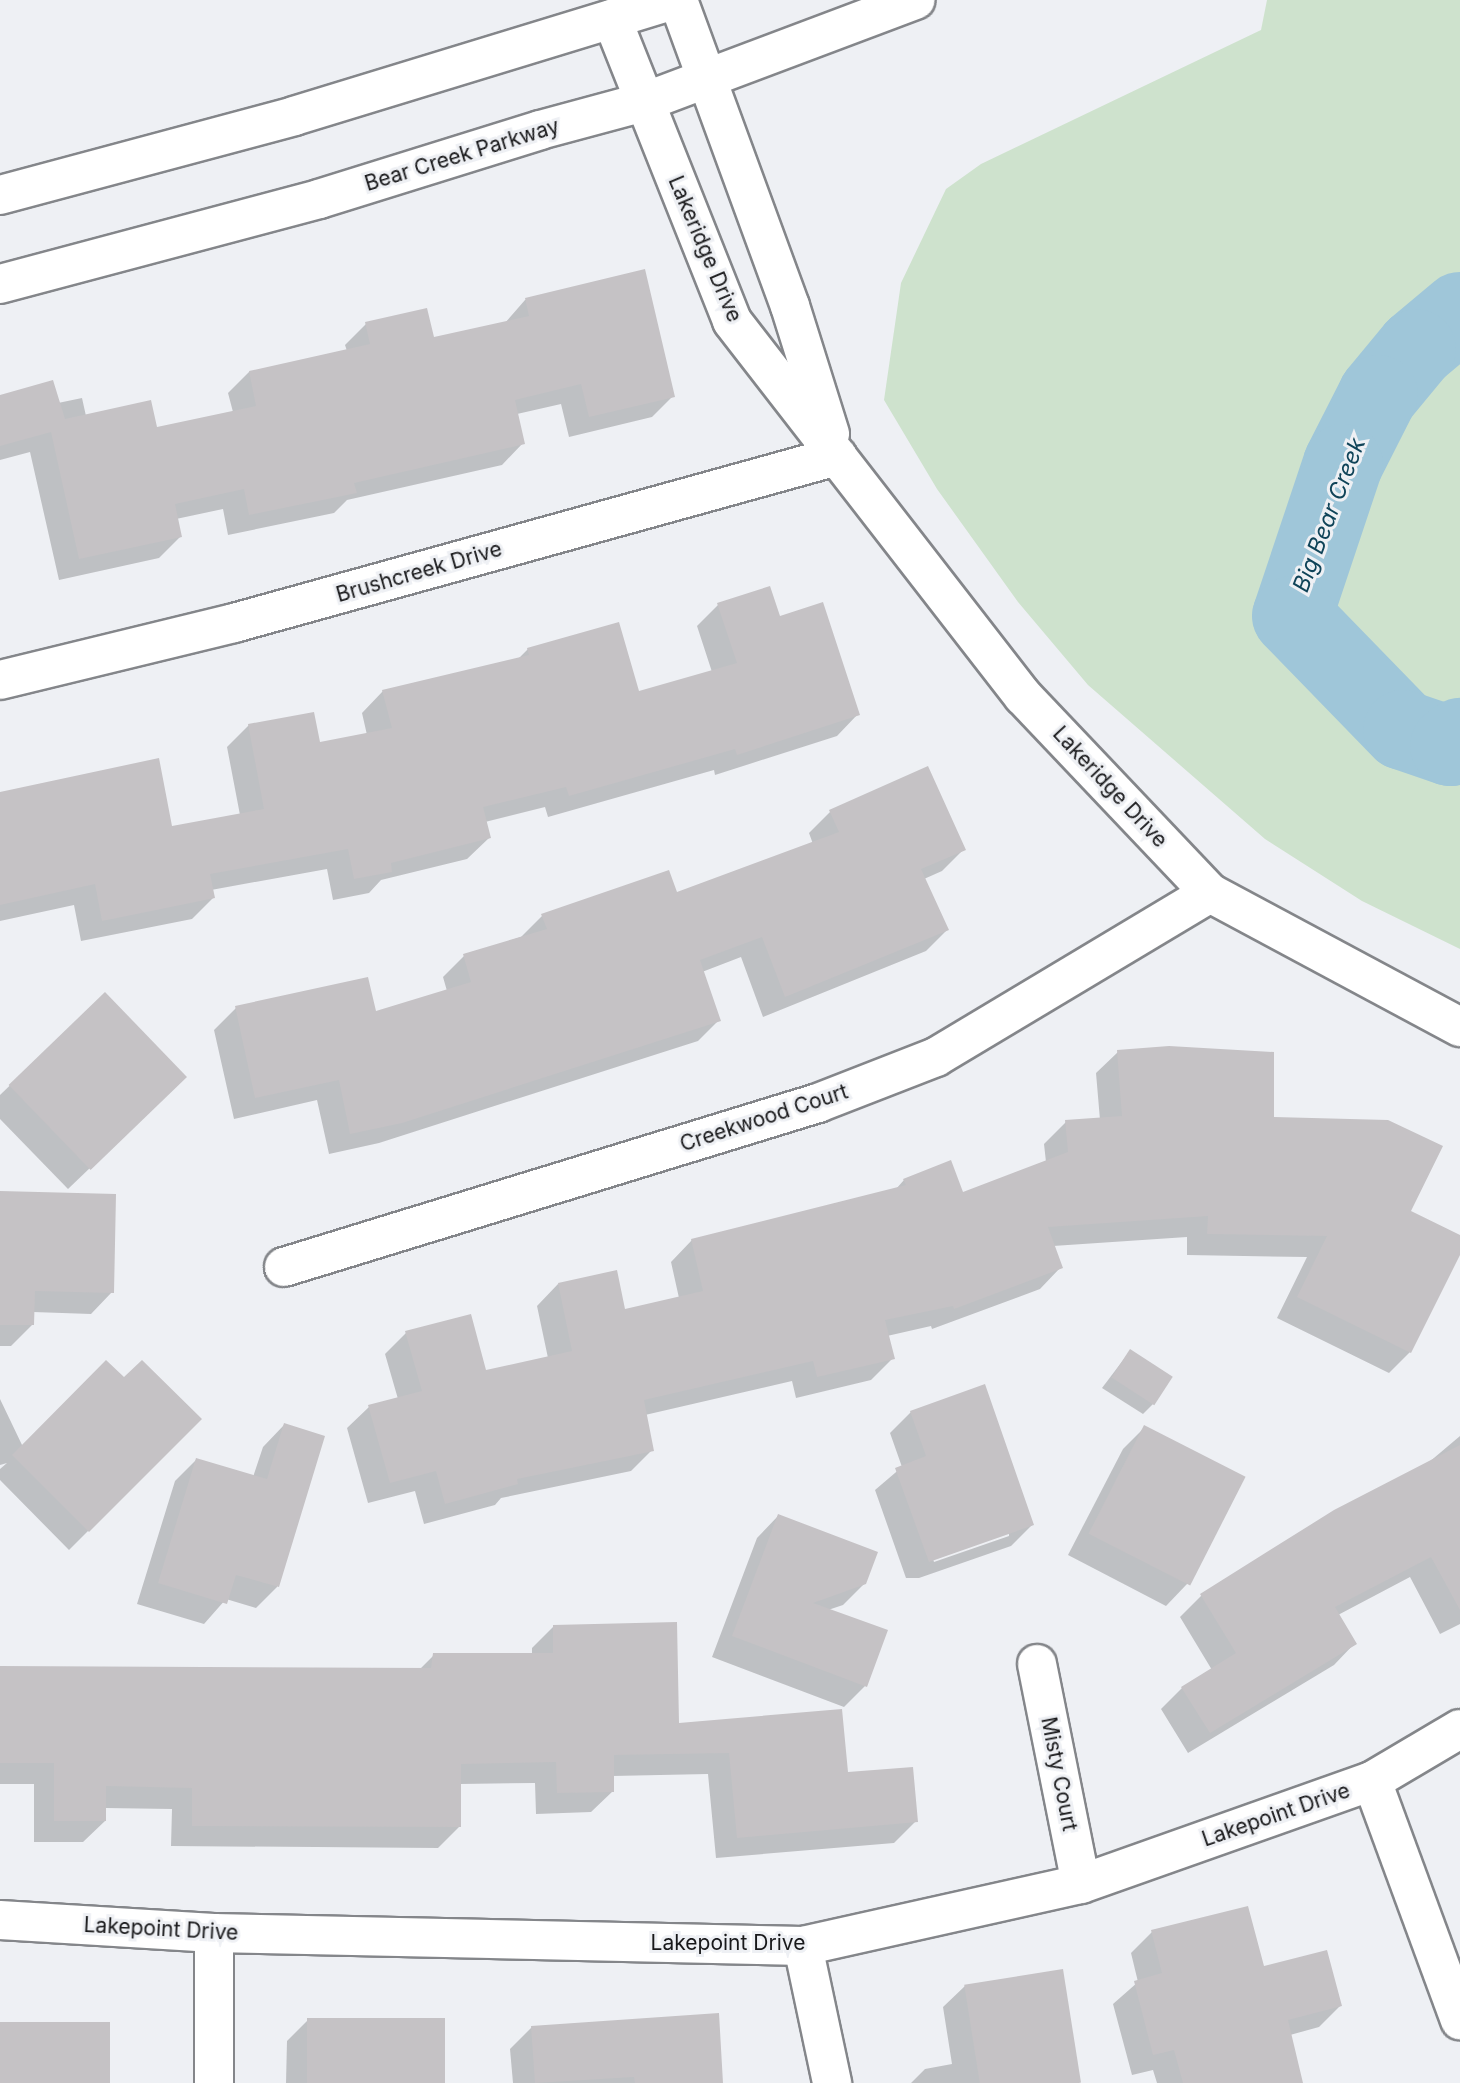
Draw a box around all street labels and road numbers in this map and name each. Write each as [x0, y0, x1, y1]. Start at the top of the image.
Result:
street label: Bear Creek Parkway [362, 113, 562, 197]
street label: Lakeridge Drive [663, 172, 747, 326]
street label: Brushcreek Drive [333, 536, 505, 608]
street label: Lakeridge Drive [1047, 721, 1173, 853]
street label: Creekwood Court [677, 1079, 851, 1157]
street label: Misty Court [1036, 1715, 1082, 1833]
street label: Lakepoint Drive [1199, 1778, 1353, 1852]
street label: Lakepoint Drive [83, 1912, 239, 1946]
street label: Lakepoint Drive [651, 1930, 805, 1956]

